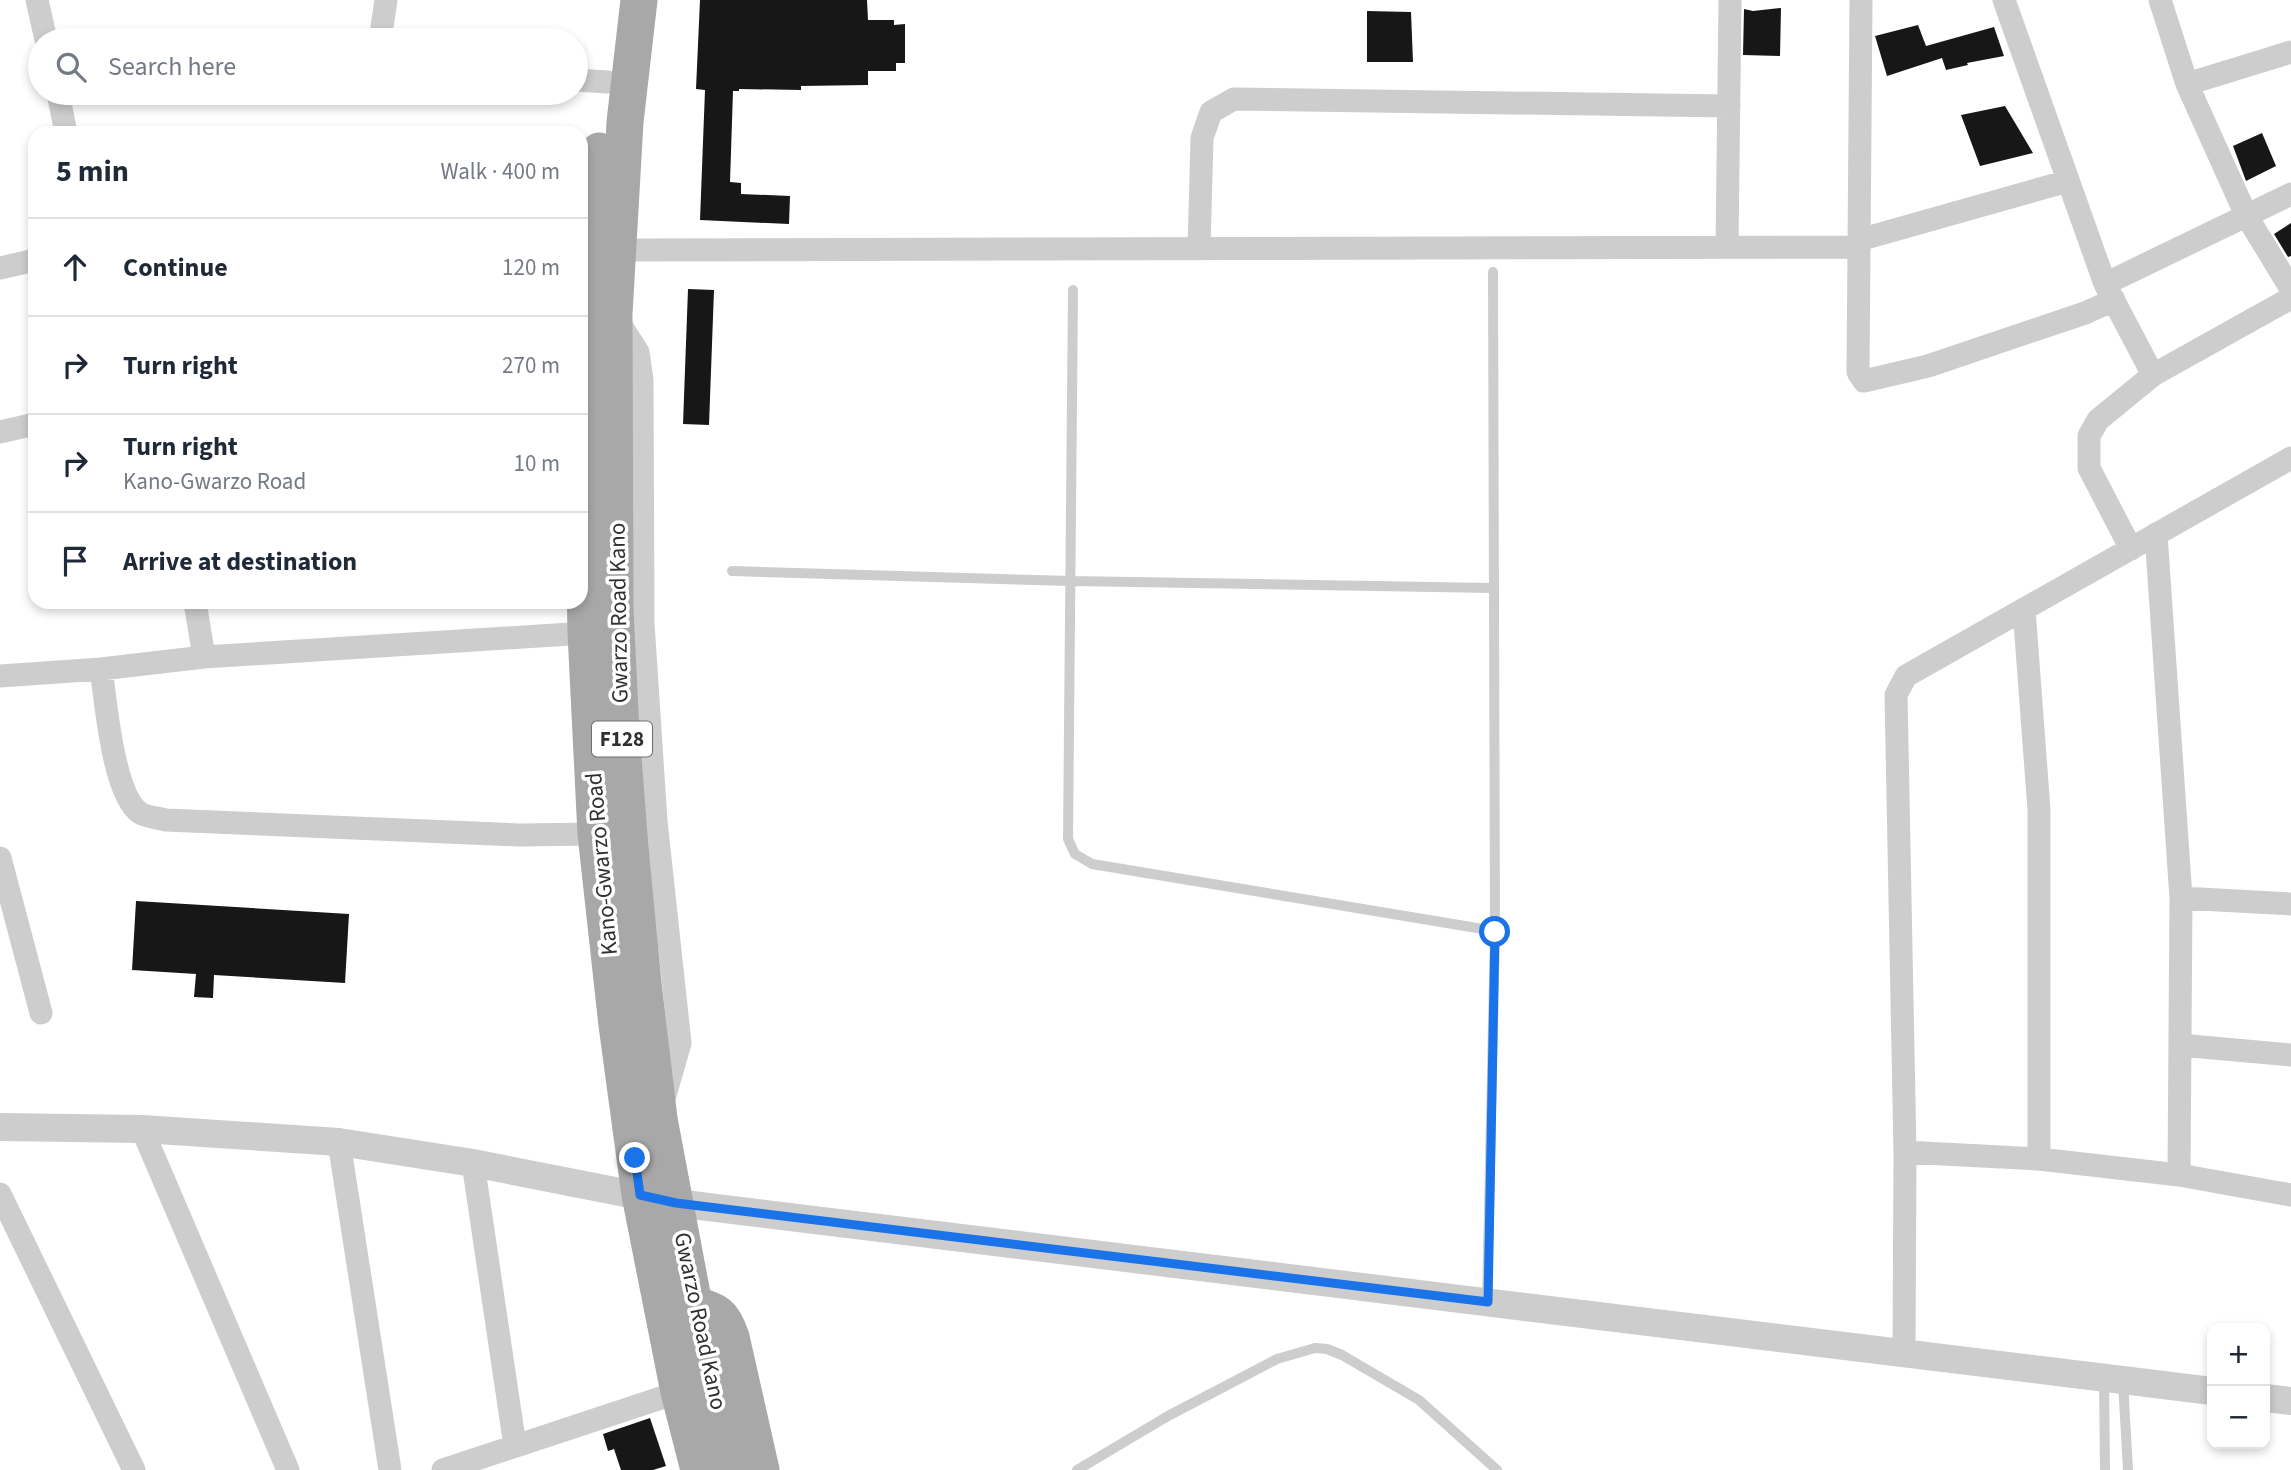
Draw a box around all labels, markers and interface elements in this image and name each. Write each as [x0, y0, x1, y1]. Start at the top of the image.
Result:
search box [28, 28, 588, 105]
icon: search [52, 48, 90, 86]
text: Search here [108, 48, 236, 85]
text: 5 min [56, 150, 129, 193]
text: Walk · 400 m [441, 155, 560, 188]
icon: ahead [56, 248, 94, 286]
text: Continue [123, 249, 228, 286]
text: 120 m [502, 251, 560, 284]
icon: right [56, 346, 94, 384]
text: Turn right [123, 347, 238, 384]
text: 270 m [502, 349, 560, 382]
text: Turn right [123, 428, 238, 465]
icon: right [56, 444, 94, 482]
text: 10 m [513, 447, 560, 480]
text: Kano-Gwarzo Road [123, 465, 306, 498]
street label: Gwarzo Road Kano [600, 522, 637, 704]
icon: arrive [56, 542, 94, 580]
text: Arrive at destination [123, 543, 357, 580]
road number: F128 [592, 722, 652, 756]
street label: Kano-Gwarzo Road [577, 771, 626, 957]
route start [1479, 916, 1510, 947]
route end [619, 1142, 650, 1173]
street label: Gwarzo Road Kano [666, 1229, 735, 1413]
map controls [2207, 1323, 2270, 1449]
button: + [2207, 1323, 2270, 1386]
button: − [2207, 1386, 2270, 1449]

